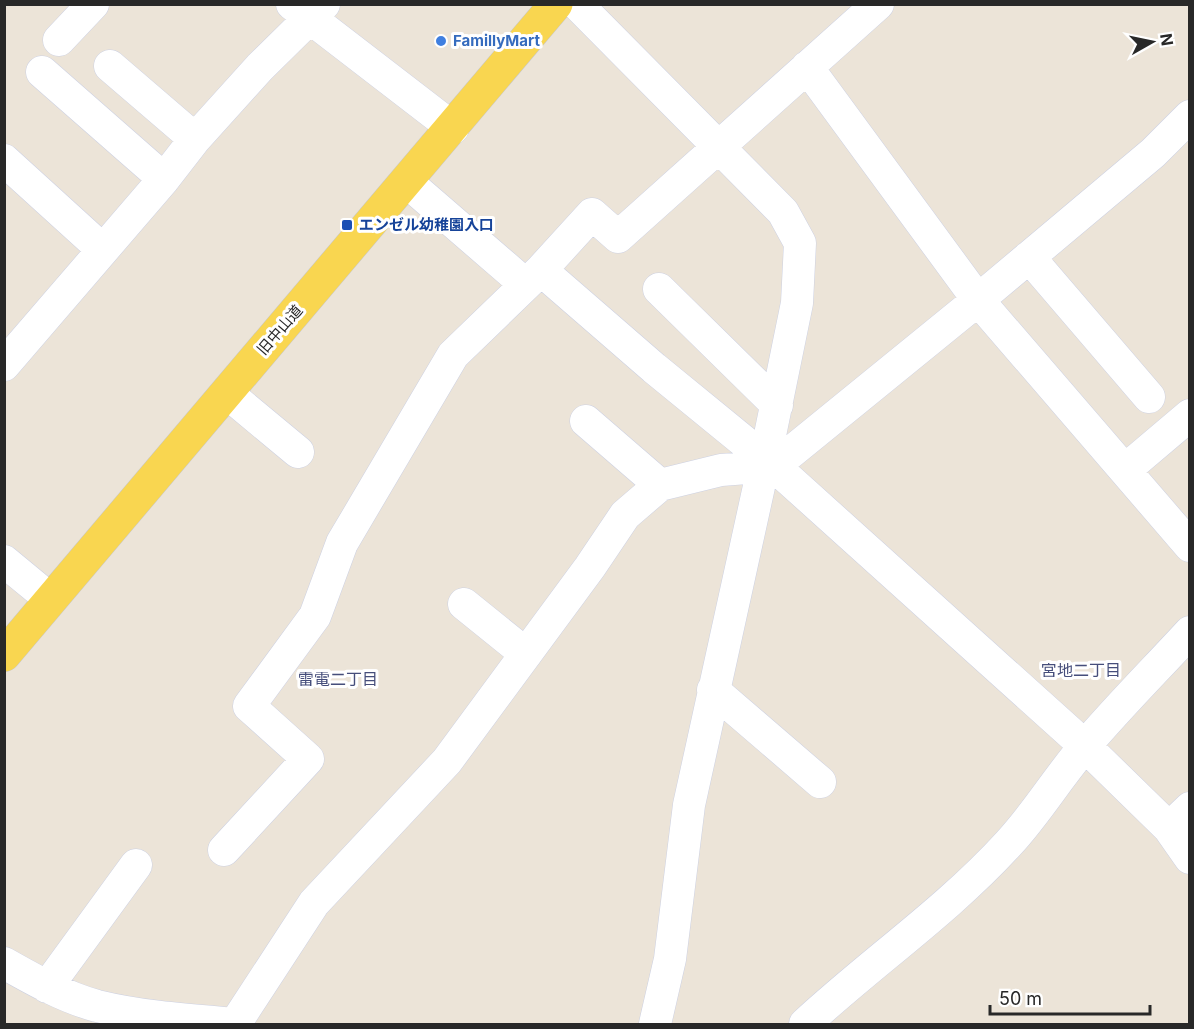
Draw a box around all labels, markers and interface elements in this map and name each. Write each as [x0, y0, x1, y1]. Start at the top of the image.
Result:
north arrow [1122, 12, 1182, 72]
place label: FamillyMart [453, 31, 540, 50]
text: N [1156, 32, 1178, 47]
marker: FamillyMart [434, 34, 448, 48]
place label: エンゼル幼稚園入口 [359, 215, 494, 234]
marker: エンゼル幼稚園入口 [340, 218, 354, 232]
street label: 旧中山道 [253, 301, 306, 359]
district label: 宮地二丁目 [1041, 660, 1121, 680]
district label: 雷電二丁目 [298, 669, 378, 689]
scale bar [990, 978, 1150, 1016]
text: 50 m [999, 988, 1042, 1009]

